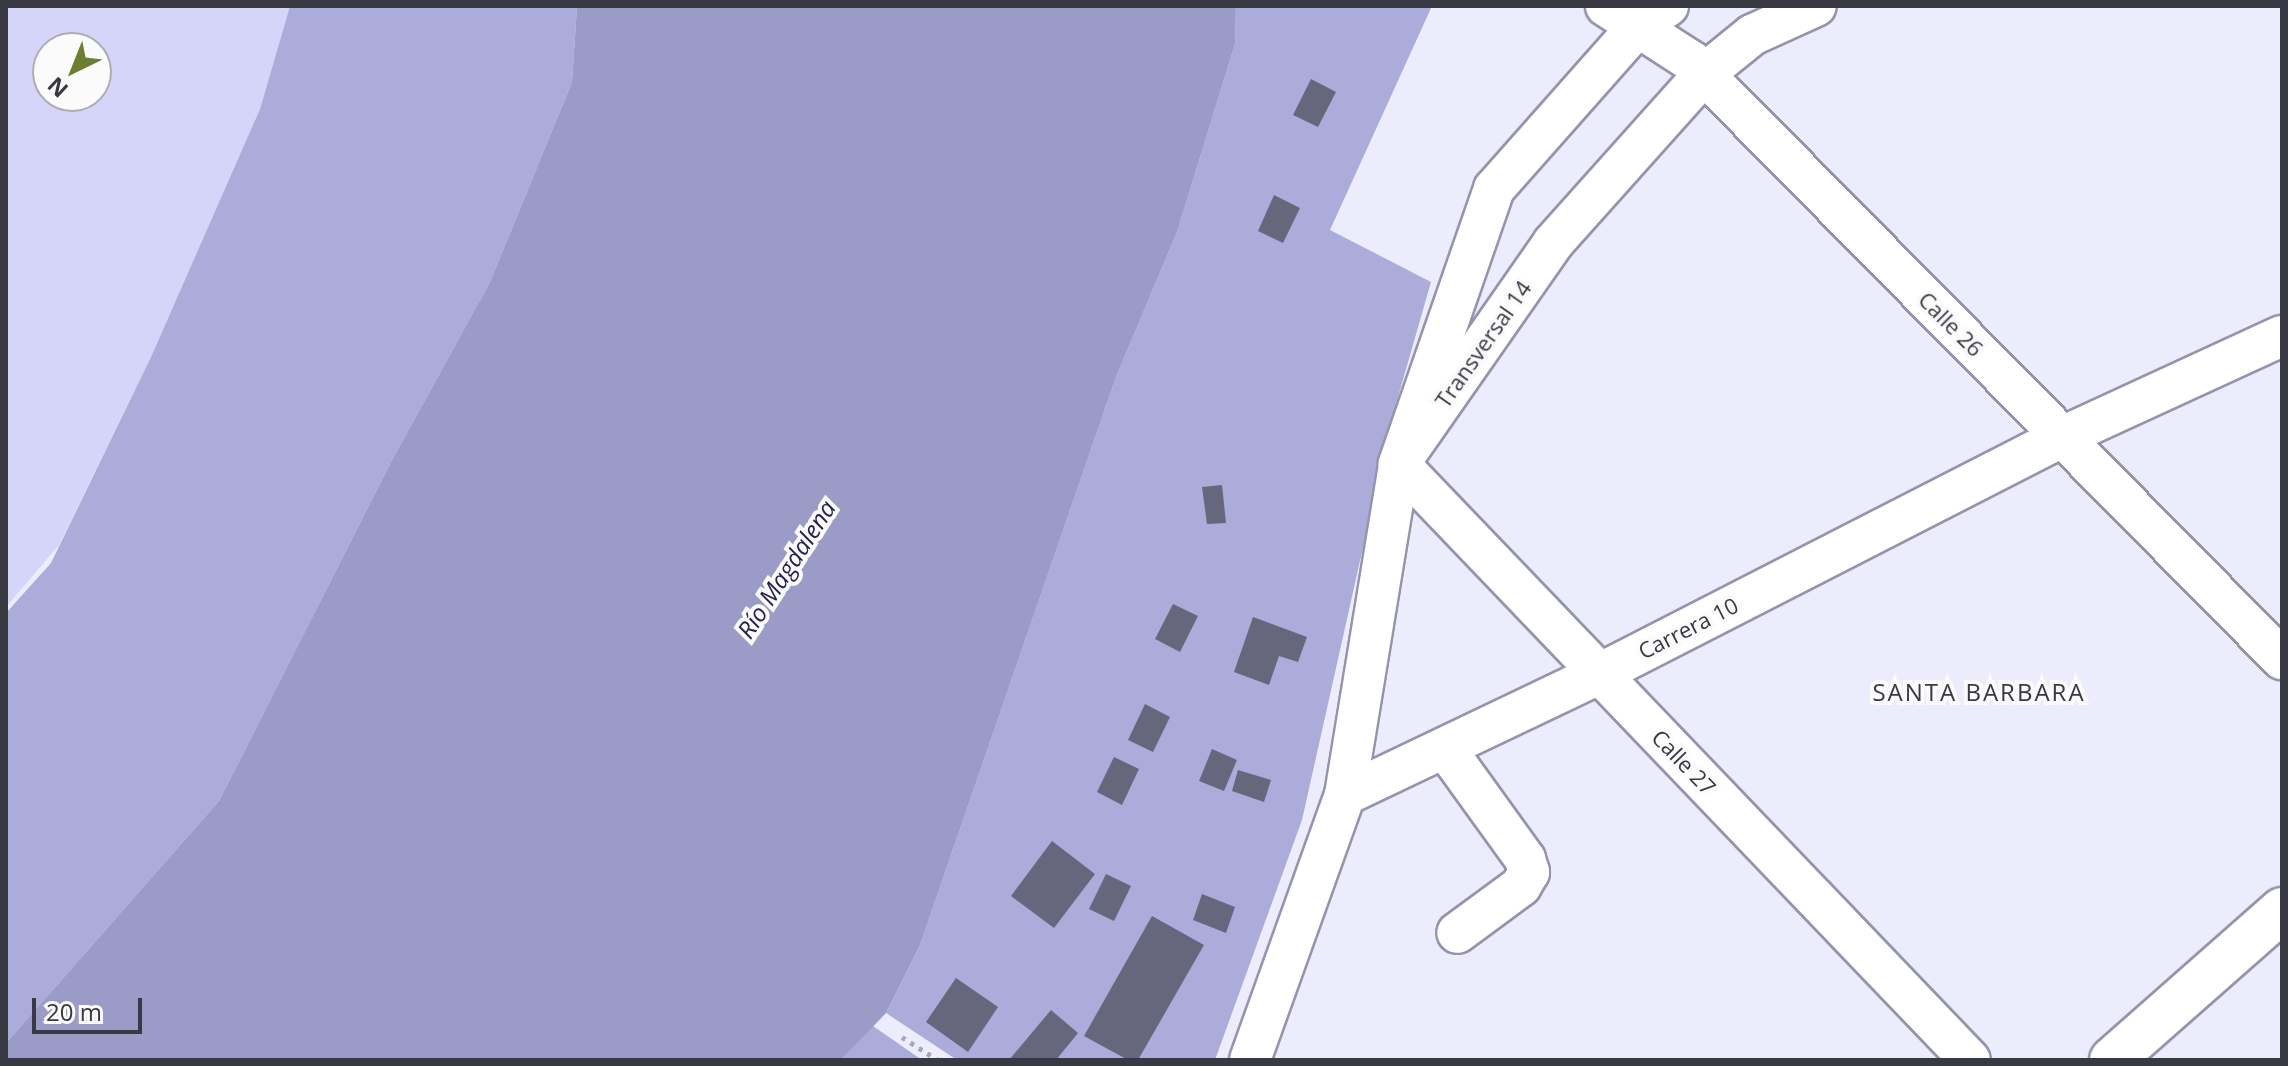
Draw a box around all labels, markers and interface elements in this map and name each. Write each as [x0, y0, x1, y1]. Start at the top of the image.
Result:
north arrow [32, 32, 112, 112]
text: N [40, 71, 74, 105]
street label: Transversal 14 [1430, 275, 1536, 413]
street label: Calle 26 [1913, 286, 1989, 362]
water label: Río Magdalena [731, 495, 841, 643]
street label: Carrera 10 [1634, 592, 1742, 664]
district label: SANTA BARBARA [1872, 678, 2086, 706]
street label: Calle 27 [1647, 724, 1721, 800]
scale bar [36, 982, 146, 1032]
text: 20 m [46, 995, 102, 1028]

